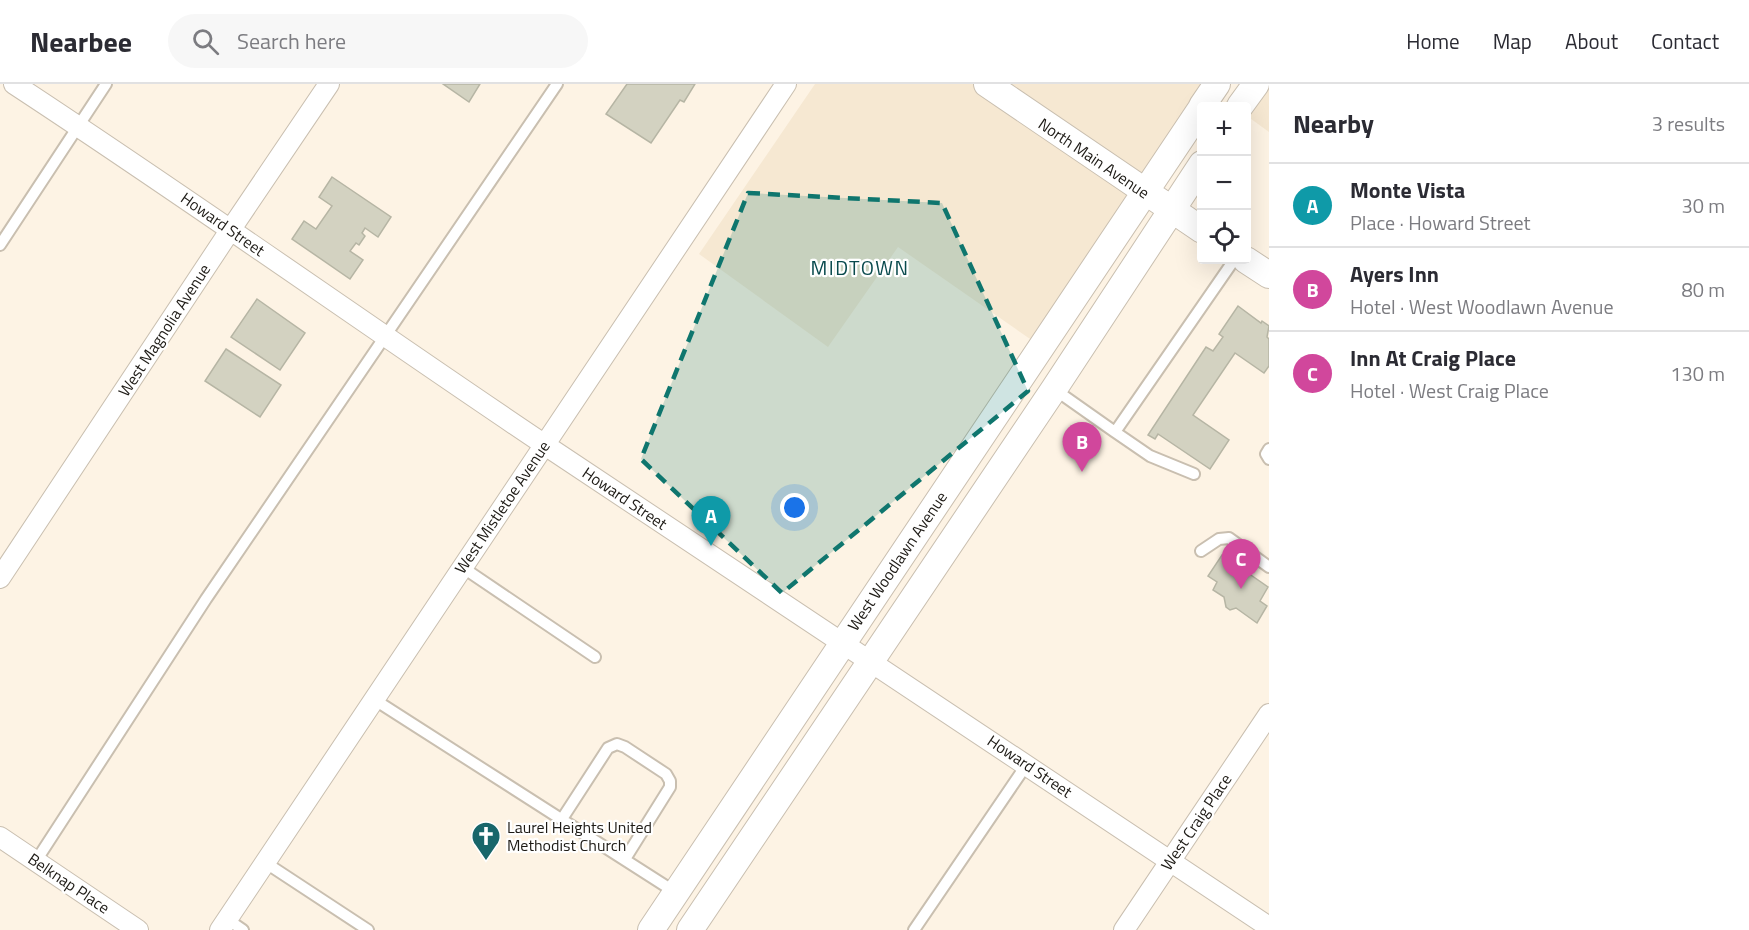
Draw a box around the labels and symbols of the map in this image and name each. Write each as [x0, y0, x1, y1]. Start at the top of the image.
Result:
street label: North Main Avenue [1034, 112, 1154, 204]
street label: Howard Street [176, 186, 270, 262]
district label: MIDTOWN [810, 252, 910, 283]
street label: West Magnolia Avenue [112, 259, 216, 401]
pin: B [1062, 422, 1102, 472]
street label: West Mistletoe Avenue [448, 436, 556, 578]
street label: Howard Street [578, 461, 673, 535]
street label: West Woodlawn Avenue [841, 486, 953, 636]
your location [780, 493, 809, 522]
pin: A [692, 496, 730, 546]
pin: C [1222, 540, 1260, 589]
street label: Howard Street [983, 729, 1078, 803]
street label: West Craig Place [1155, 769, 1237, 875]
place label: Laurel Heights United Methodist Church [507, 815, 652, 857]
church icon: Laurel Heights United Methodist Church [470, 820, 502, 862]
street label: Belknap Place [23, 847, 115, 919]

